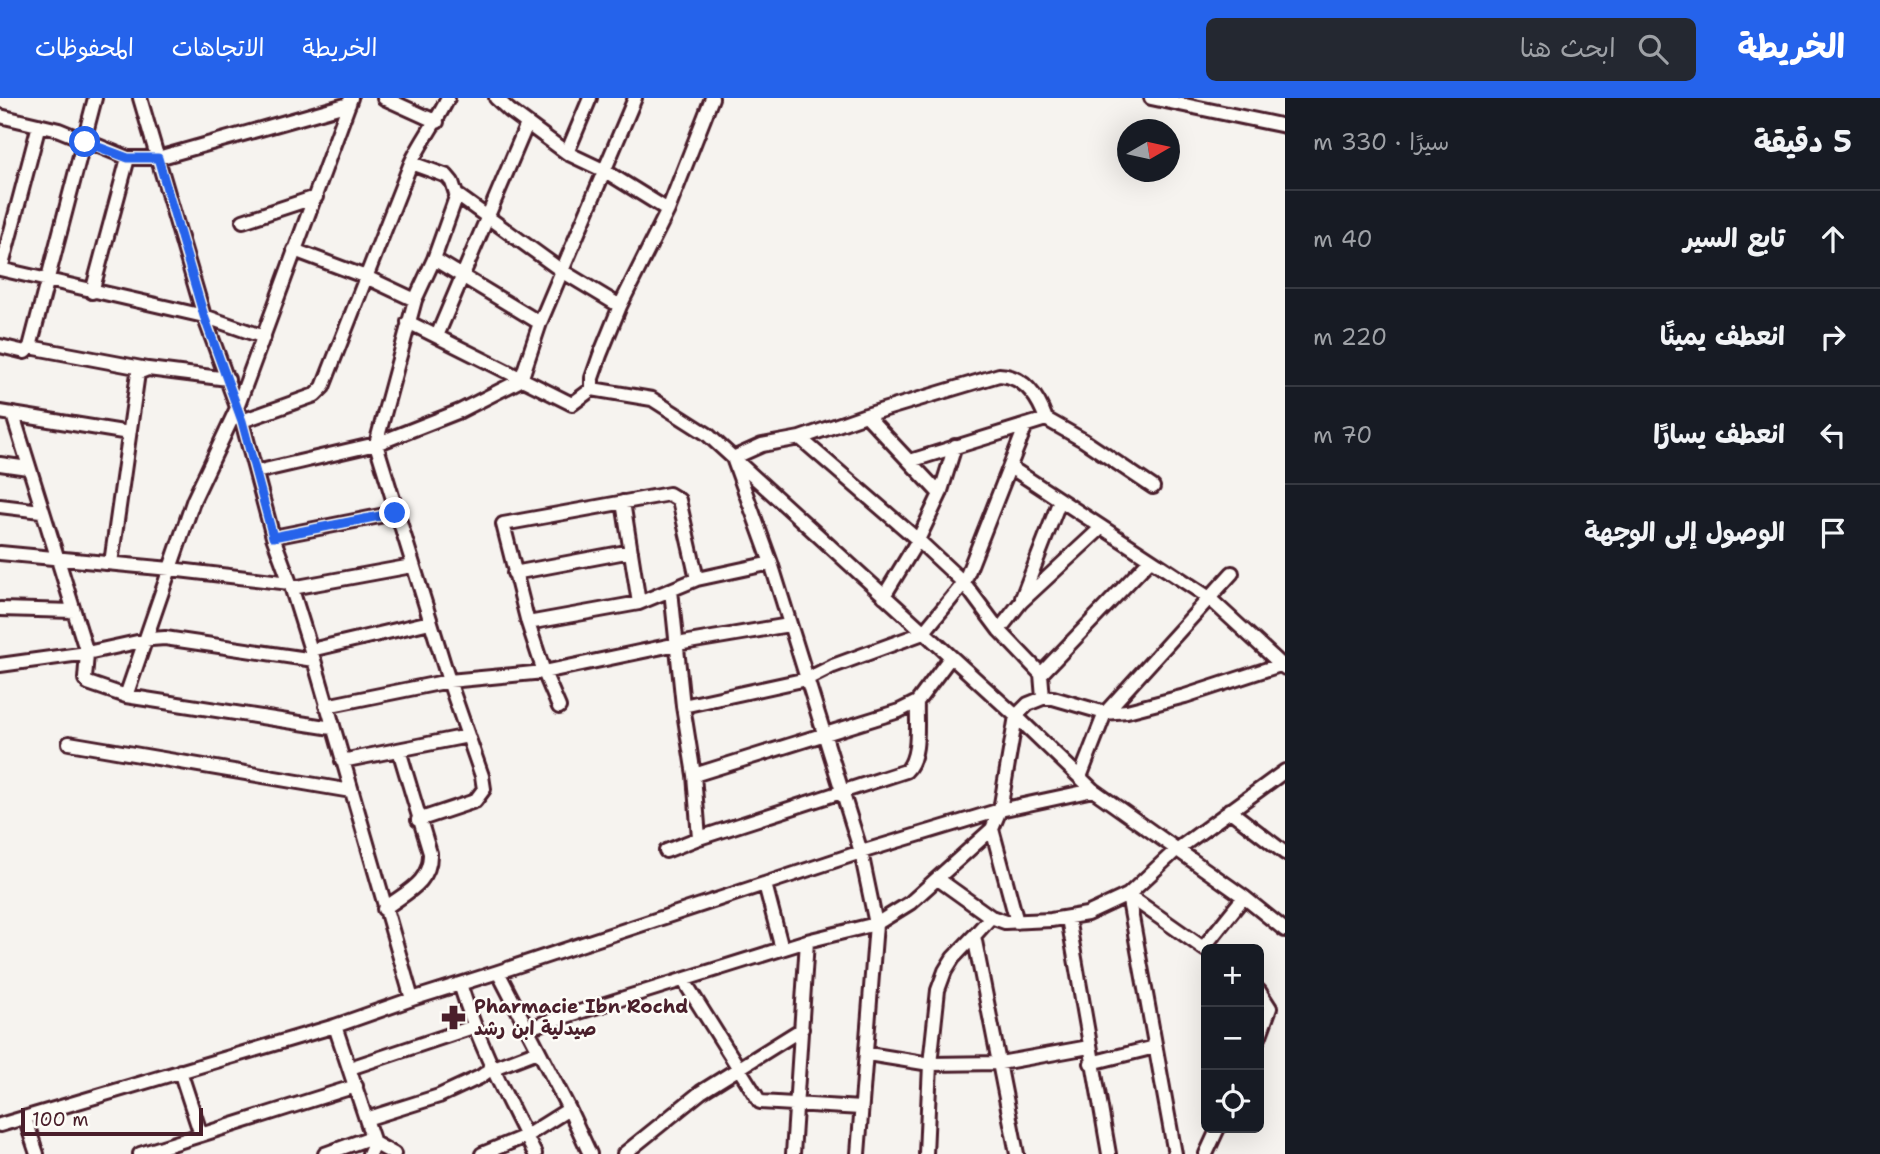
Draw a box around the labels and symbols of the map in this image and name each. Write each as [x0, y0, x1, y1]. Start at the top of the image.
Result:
north arrow [1117, 119, 1180, 182]
route start [69, 126, 100, 157]
route end [379, 497, 410, 528]
place label: Pharmacie Ibn Rochd صيدلية ابن رشد [474, 994, 688, 1041]
pharmacy icon: Pharmacie Ibn Rochd صيدلية ابن رشد [440, 1003, 468, 1031]
scale bar [21, 1105, 203, 1137]

